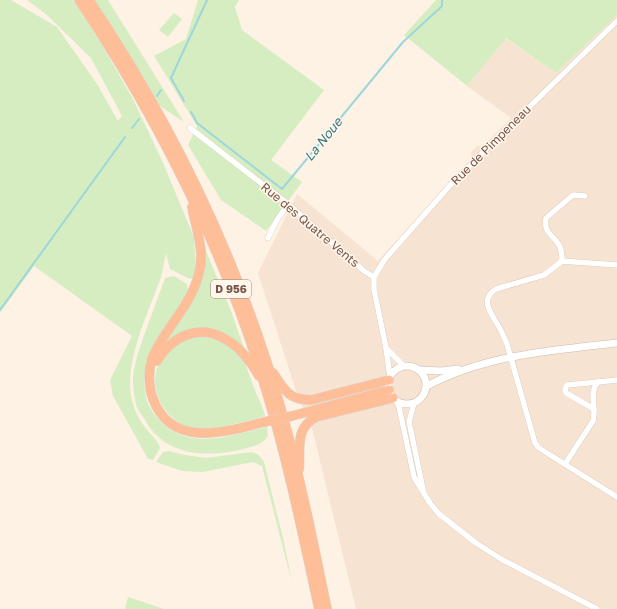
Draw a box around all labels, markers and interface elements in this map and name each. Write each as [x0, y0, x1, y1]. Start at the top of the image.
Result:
street label: Rue de Pimpeneau [448, 102, 534, 188]
water label: La Noue [301, 113, 346, 164]
street label: Rue des Quatre Vents [258, 179, 363, 270]
road number: D 956 [211, 280, 251, 298]

